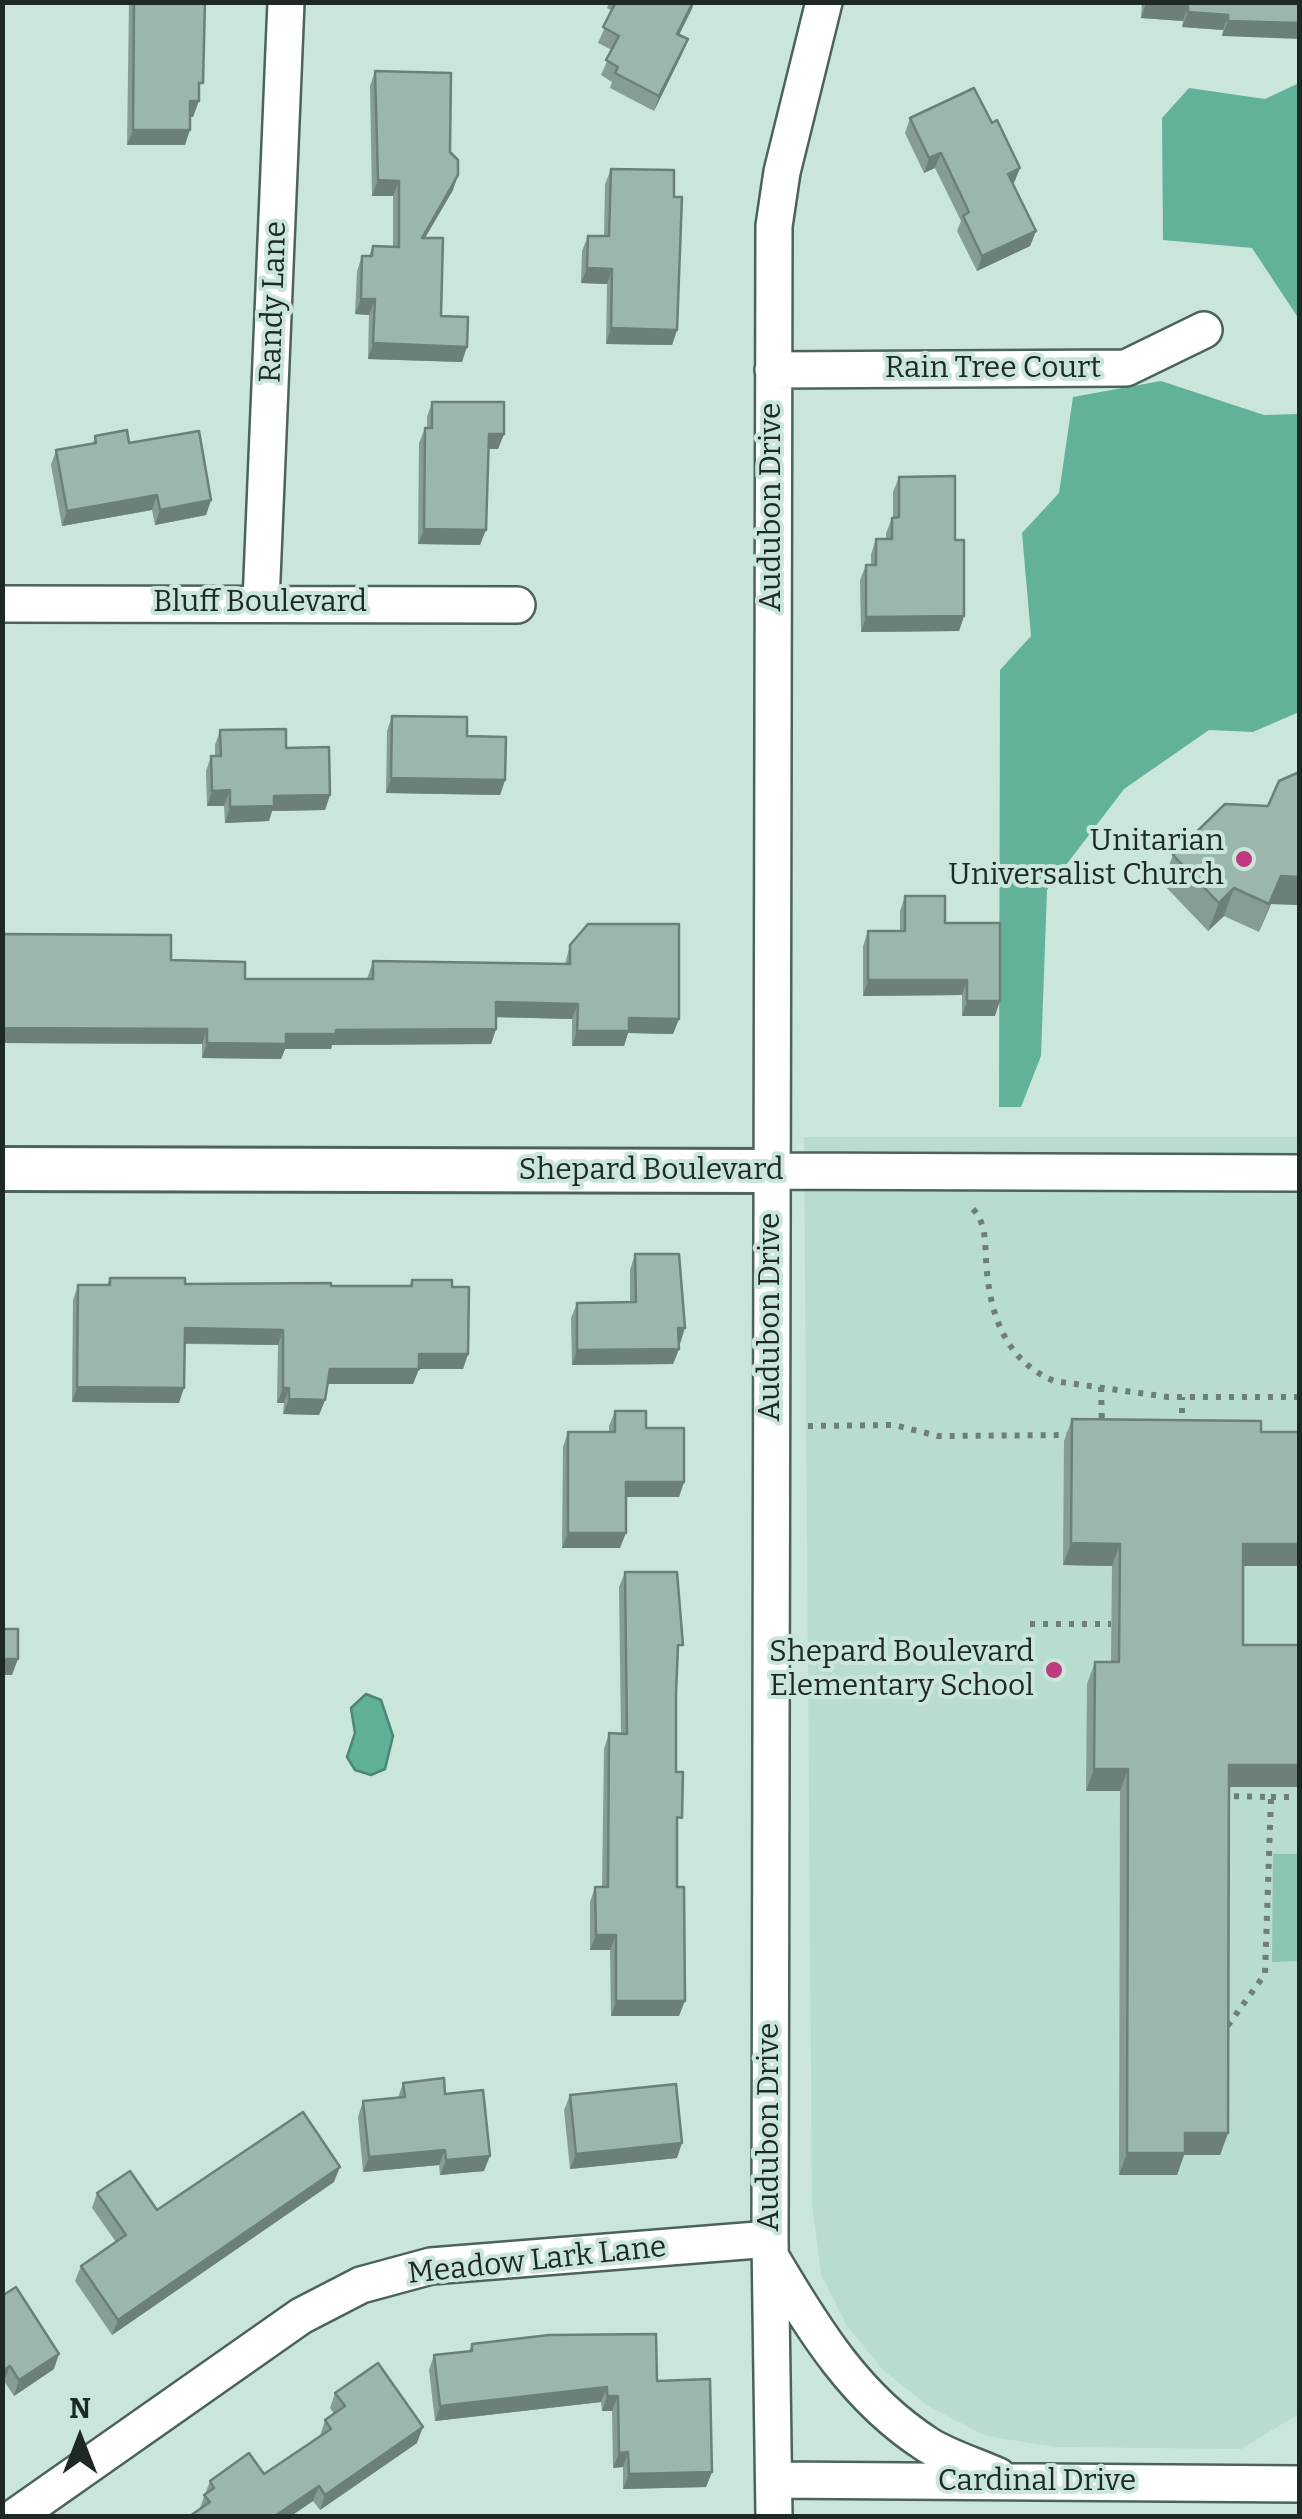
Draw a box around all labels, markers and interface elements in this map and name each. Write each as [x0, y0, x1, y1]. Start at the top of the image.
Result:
street label: Randy Lane [253, 220, 295, 384]
street label: Rain Tree Court [885, 351, 1101, 387]
street label: Audubon Drive [754, 403, 790, 611]
street label: Bluff Boulevard [153, 585, 367, 621]
place label: Unitarian Universalist Church [948, 824, 1224, 894]
marker: Unitarian Universalist Church [1233, 848, 1255, 870]
street label: Shepard Boulevard [519, 1153, 783, 1189]
street label: Audubon Drive [753, 1213, 789, 1421]
place label: Shepard Boulevard Elementary School [769, 1635, 1034, 1706]
marker: Shepard Boulevard Elementary School [1043, 1659, 1065, 1681]
street label: Audubon Drive [752, 2023, 788, 2231]
street label: Meadow Lark Lane [406, 2230, 668, 2292]
north arrow [30, 2389, 130, 2489]
text: N [69, 2392, 91, 2425]
street label: Cardinal Drive [938, 2464, 1136, 2500]

